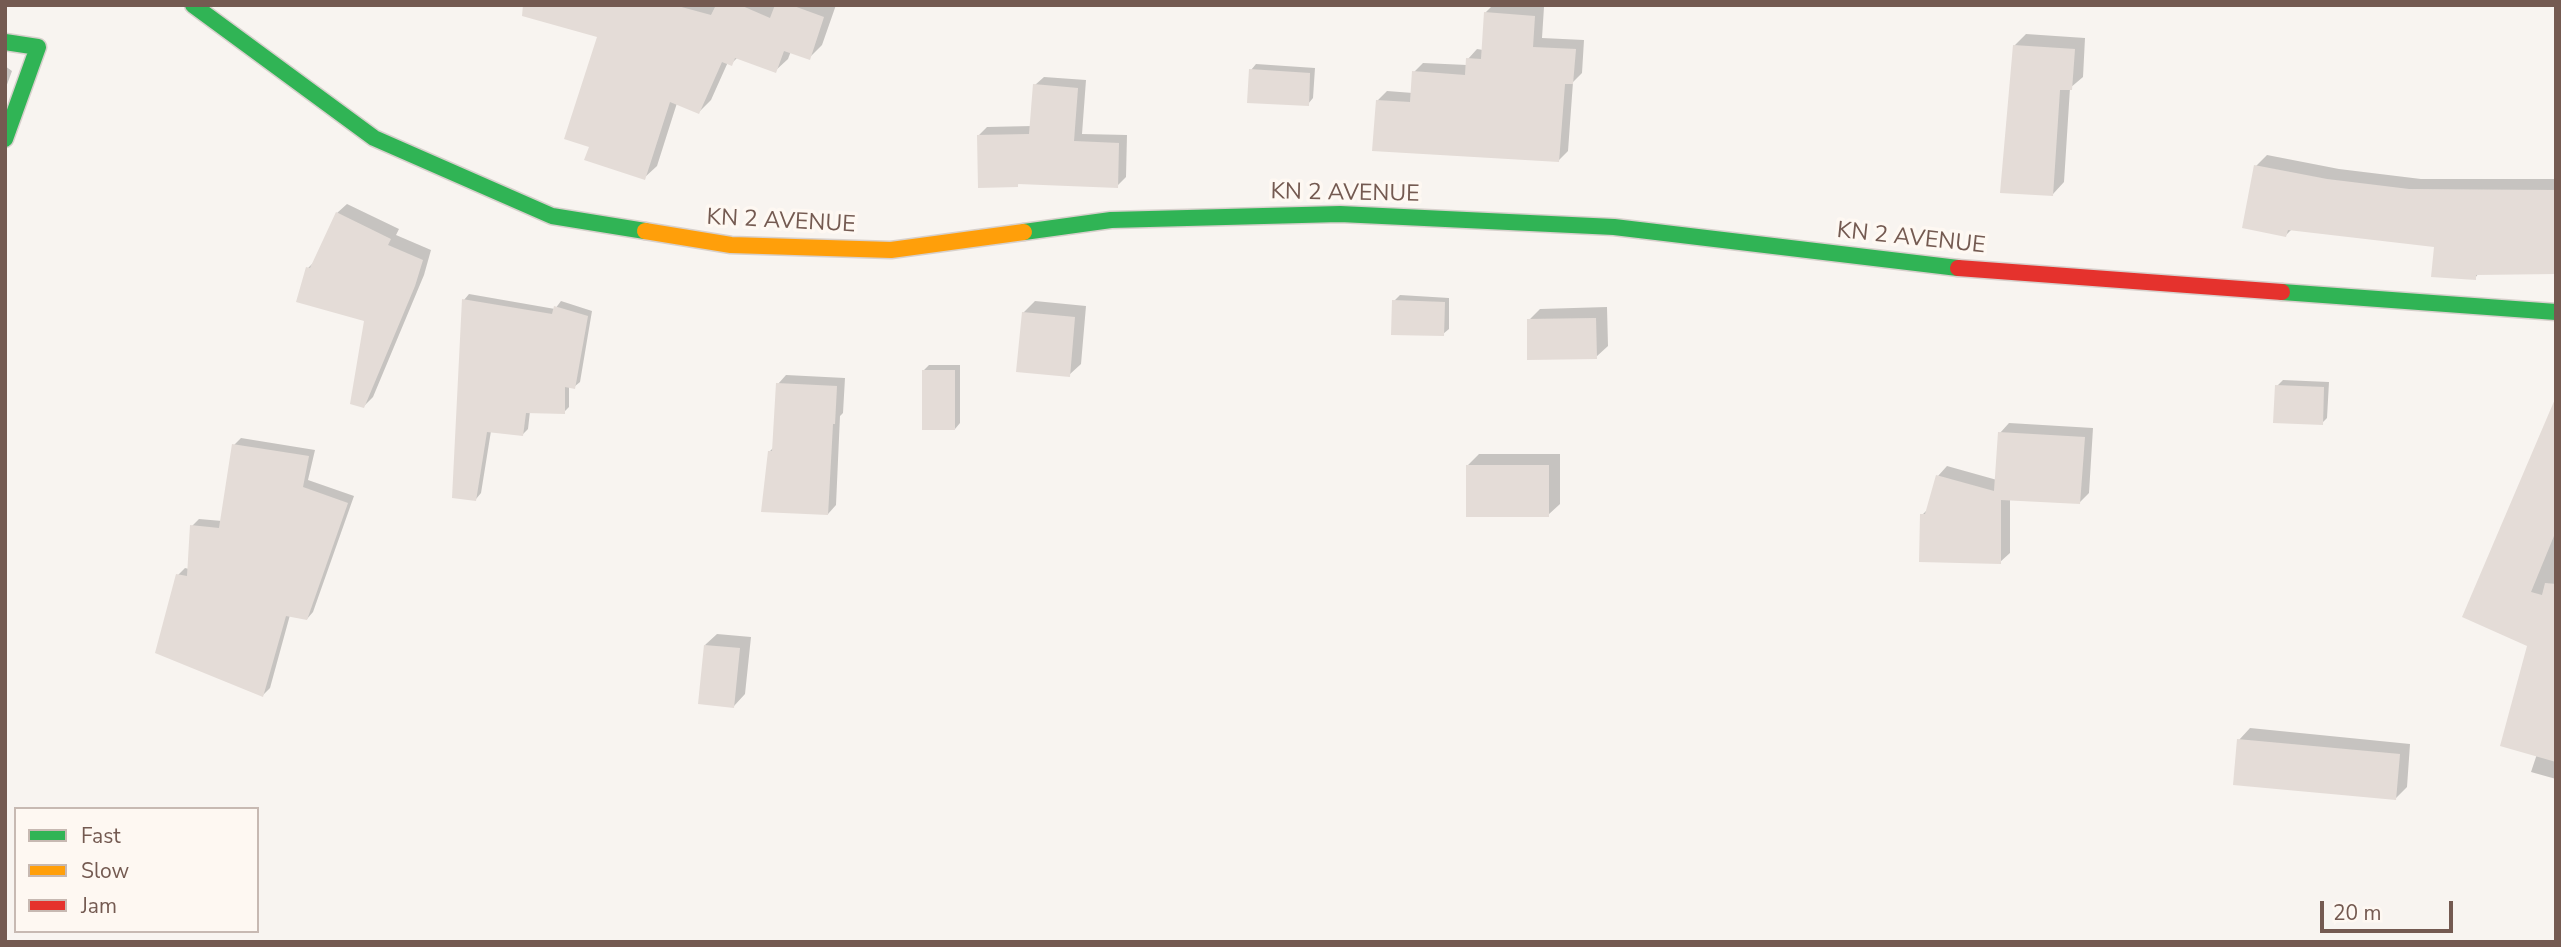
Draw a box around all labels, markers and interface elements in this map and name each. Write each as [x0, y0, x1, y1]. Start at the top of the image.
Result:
street label: KN 2 AVENUE [1270, 179, 1420, 209]
street label: KN 2 AVENUE [706, 204, 856, 240]
street label: KN 2 AVENUE [1835, 217, 1987, 261]
legend [14, 807, 259, 933]
text: Fast [81, 822, 121, 850]
text: Slow [81, 857, 129, 885]
scale bar [2323, 888, 2456, 932]
text: Jam [81, 892, 117, 920]
text: 20 m [2333, 899, 2382, 927]

